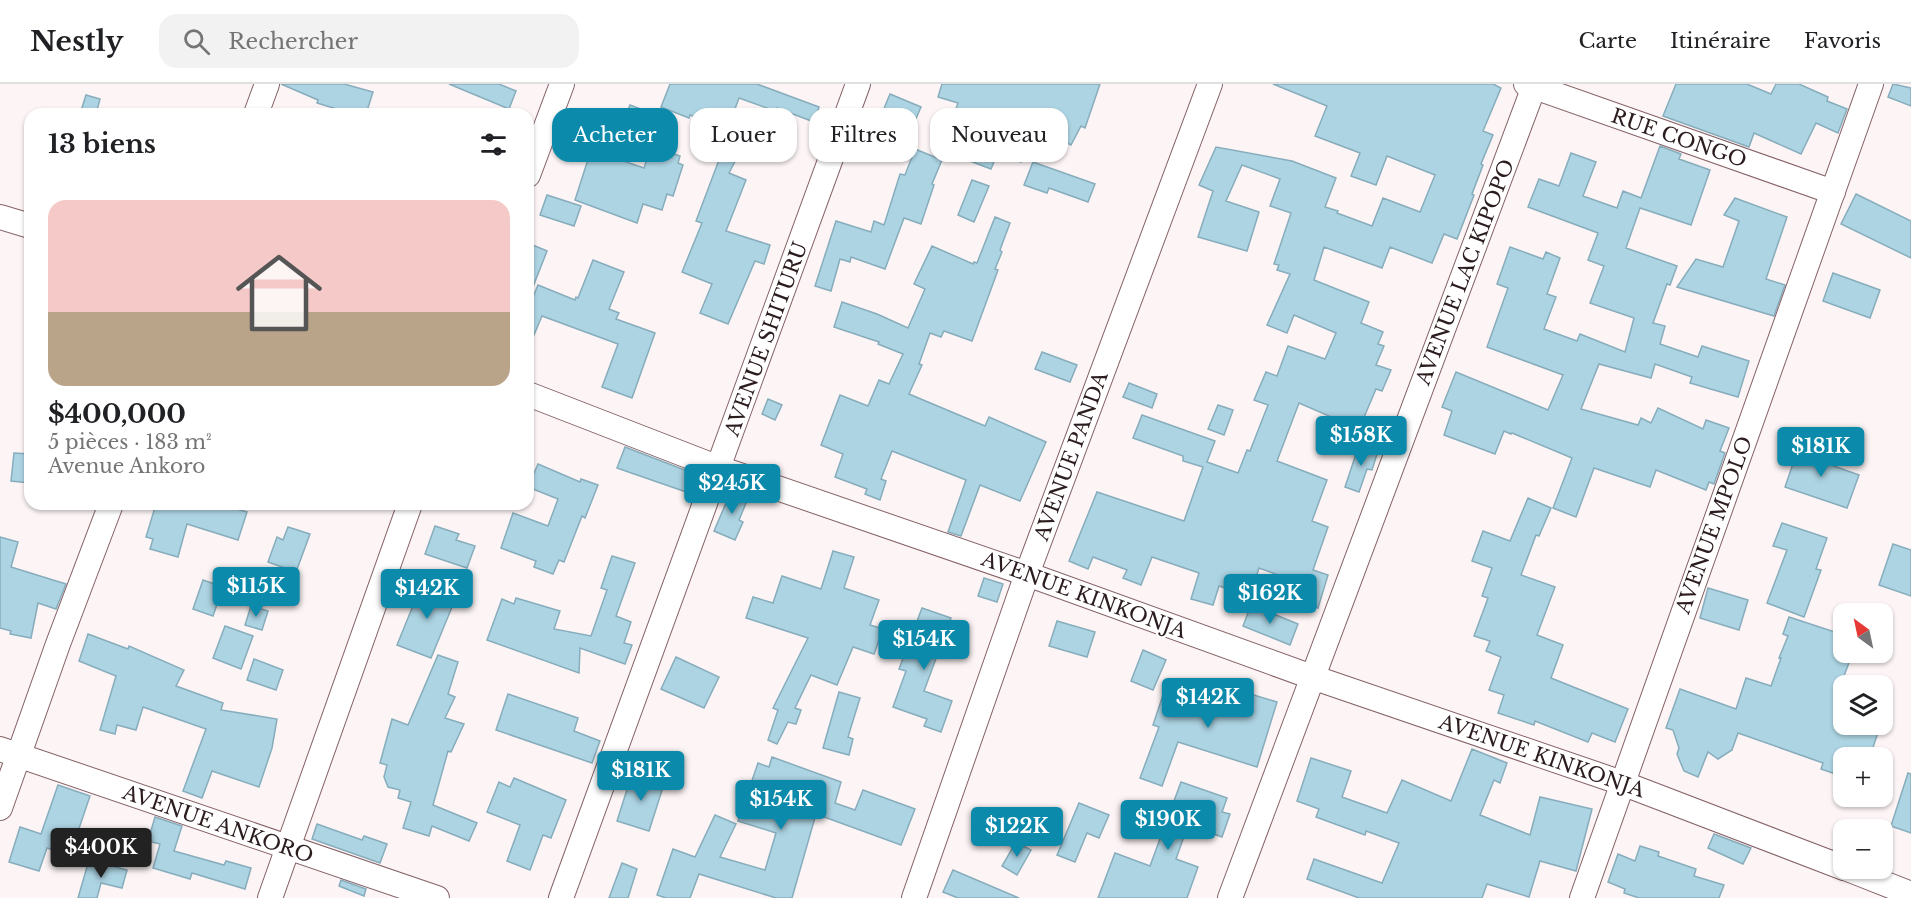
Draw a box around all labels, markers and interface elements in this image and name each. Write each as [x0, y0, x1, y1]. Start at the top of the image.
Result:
search box [159, 14, 579, 68]
text: Nestly [30, 24, 123, 59]
icon: search [180, 25, 213, 58]
text: Rechercher [228, 28, 358, 55]
text: Carte [1579, 28, 1637, 54]
text: Itinéraire [1670, 28, 1771, 54]
text: Favoris [1804, 28, 1881, 54]
street label: RUE CONGO [1608, 104, 1750, 172]
chip: Acheter [552, 108, 678, 162]
chip: Louer [690, 108, 797, 162]
chip: Filtres [809, 108, 918, 162]
chip: Nouveau [930, 108, 1068, 162]
text: 13 biens [48, 128, 156, 160]
icon: filters [477, 128, 510, 161]
street label: AVENUE LAC KIPOPO [1410, 156, 1519, 389]
street label: AVENUE SHITURU [719, 238, 812, 440]
icon: home [225, 239, 333, 347]
street label: AVENUE PANDA [1029, 368, 1113, 545]
text: $400,000 [48, 398, 186, 430]
pin: $158K [1319, 416, 1403, 467]
text: $158K [1330, 423, 1392, 447]
pin: $181K [1779, 427, 1863, 478]
text: 5 pièces · 183 m² [48, 430, 212, 454]
street label: AVENUE MPOLO [1670, 433, 1757, 618]
text: $181K [1791, 434, 1851, 458]
text: Avenue Ankoro [48, 454, 205, 478]
pin: $245K [690, 464, 774, 515]
text: $245K [698, 471, 766, 495]
street label: AVENUE KINKONJA [977, 546, 1190, 643]
pin: $115K [214, 567, 298, 618]
pin: $142K [385, 569, 469, 620]
text: $115K [227, 574, 285, 598]
pin: $162K [1228, 574, 1312, 625]
text: $142K [395, 576, 459, 600]
text: $162K [1238, 581, 1302, 605]
north arrow [1833, 603, 1893, 663]
map controls [1833, 603, 1893, 879]
pin: $154K [882, 620, 966, 671]
text: $154K [892, 627, 956, 651]
button: layers [1833, 675, 1893, 735]
pin: $142K [1166, 678, 1250, 729]
text: $142K [1176, 685, 1240, 709]
street label: AVENUE KINKONJA [1435, 709, 1649, 803]
button: + [1833, 747, 1893, 807]
pin: $181K [599, 751, 683, 802]
text: $181K [611, 758, 671, 782]
street label: AVENUE ANKORO [119, 780, 316, 868]
pin: $154K [739, 780, 823, 831]
text: $154K [749, 787, 813, 811]
pin: $190K [1126, 800, 1210, 851]
pin: $122K [975, 807, 1059, 858]
text: $190K [1135, 807, 1201, 831]
text: $122K [985, 814, 1049, 838]
button: − [1833, 819, 1893, 879]
pin: $400K [59, 828, 143, 879]
text: $400K [65, 835, 137, 859]

